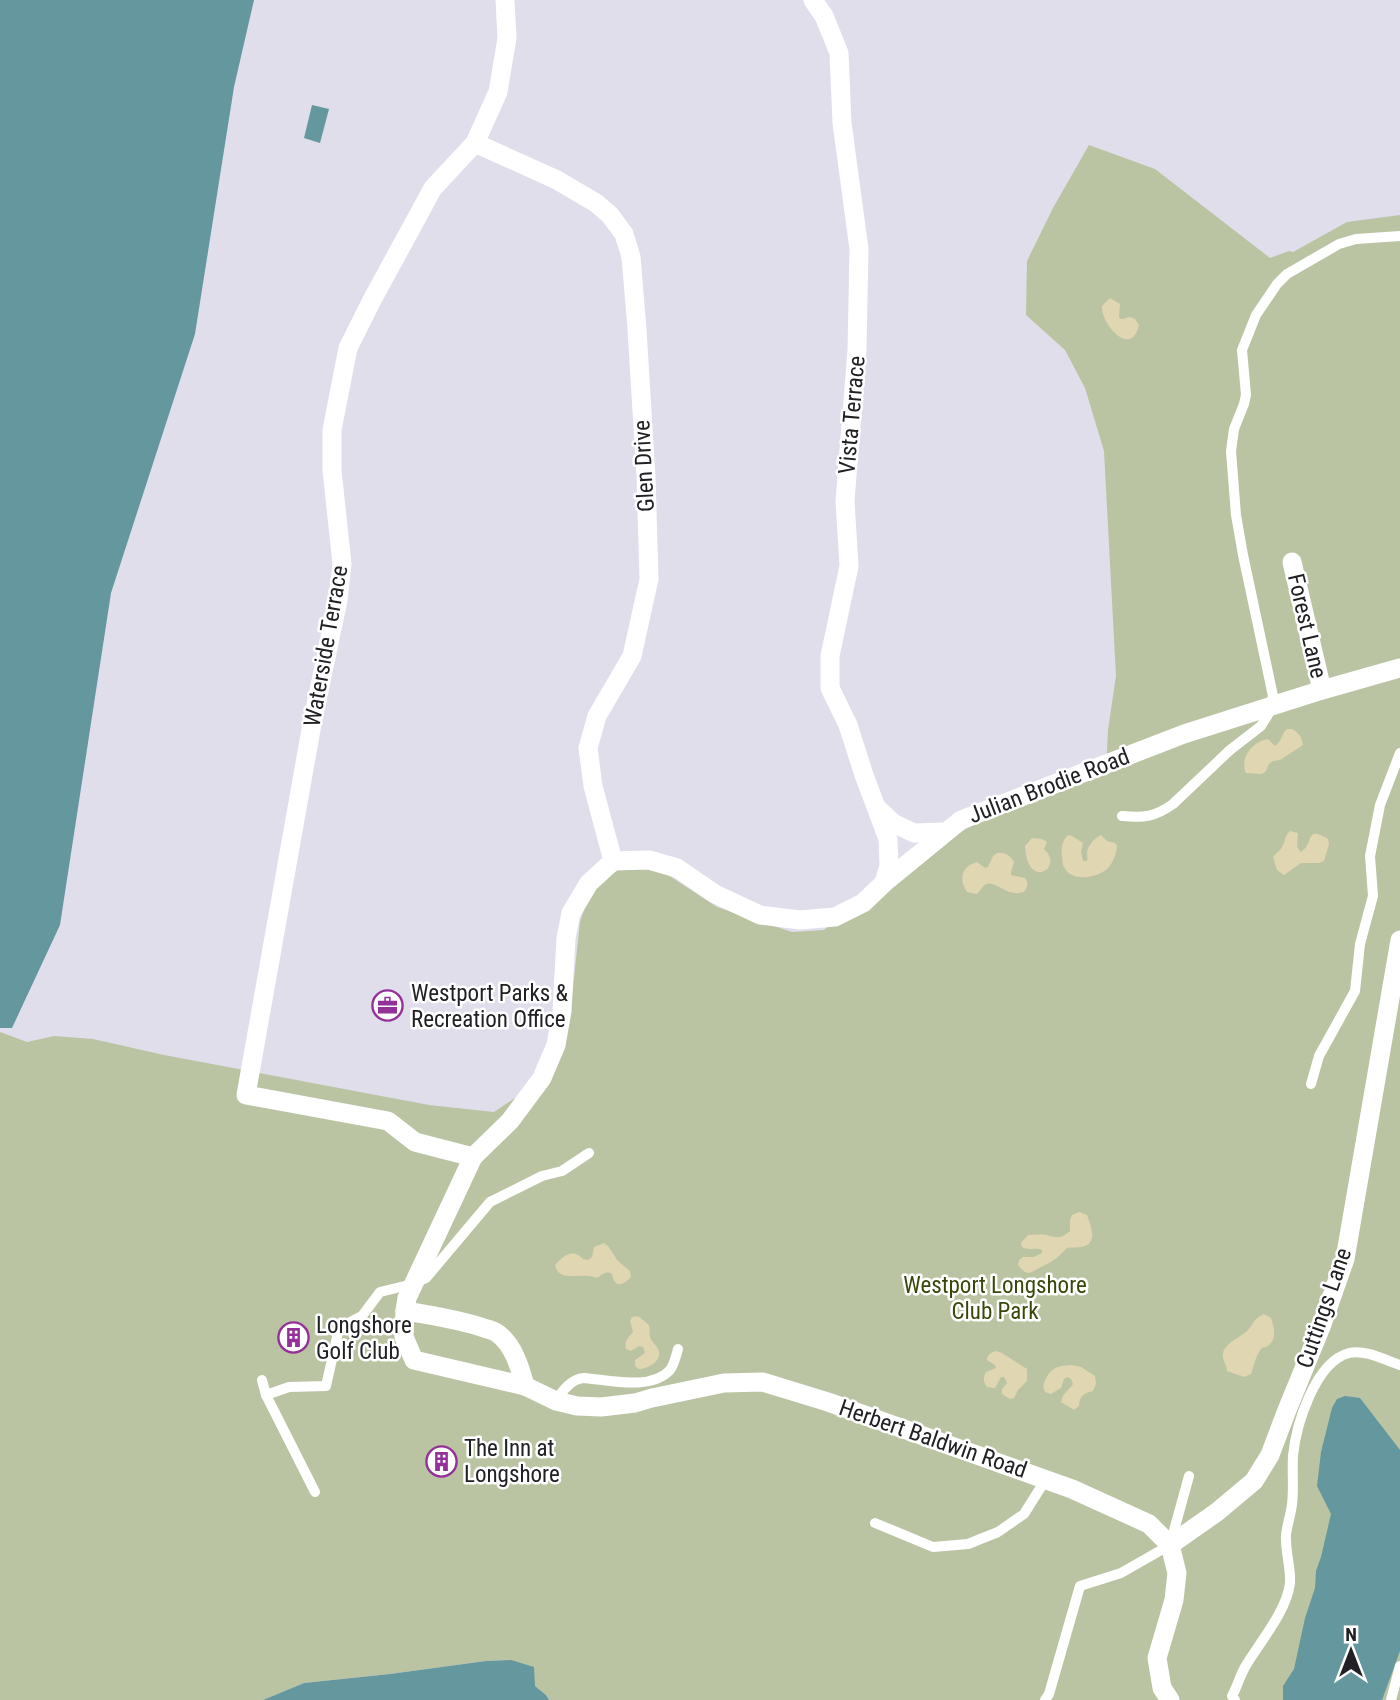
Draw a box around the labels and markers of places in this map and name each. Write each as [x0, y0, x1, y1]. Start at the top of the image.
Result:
place label: Westport Parks & Recreation Office [411, 980, 569, 1033]
office icon: Westport Parks & Recreation Office [371, 989, 405, 1023]
place label: Longshore Golf Club [316, 1312, 412, 1365]
building icon: Longshore Golf Club [276, 1321, 310, 1355]
place label: The Inn at Longshore [464, 1435, 560, 1488]
building icon: The Inn at Longshore [424, 1444, 458, 1478]

